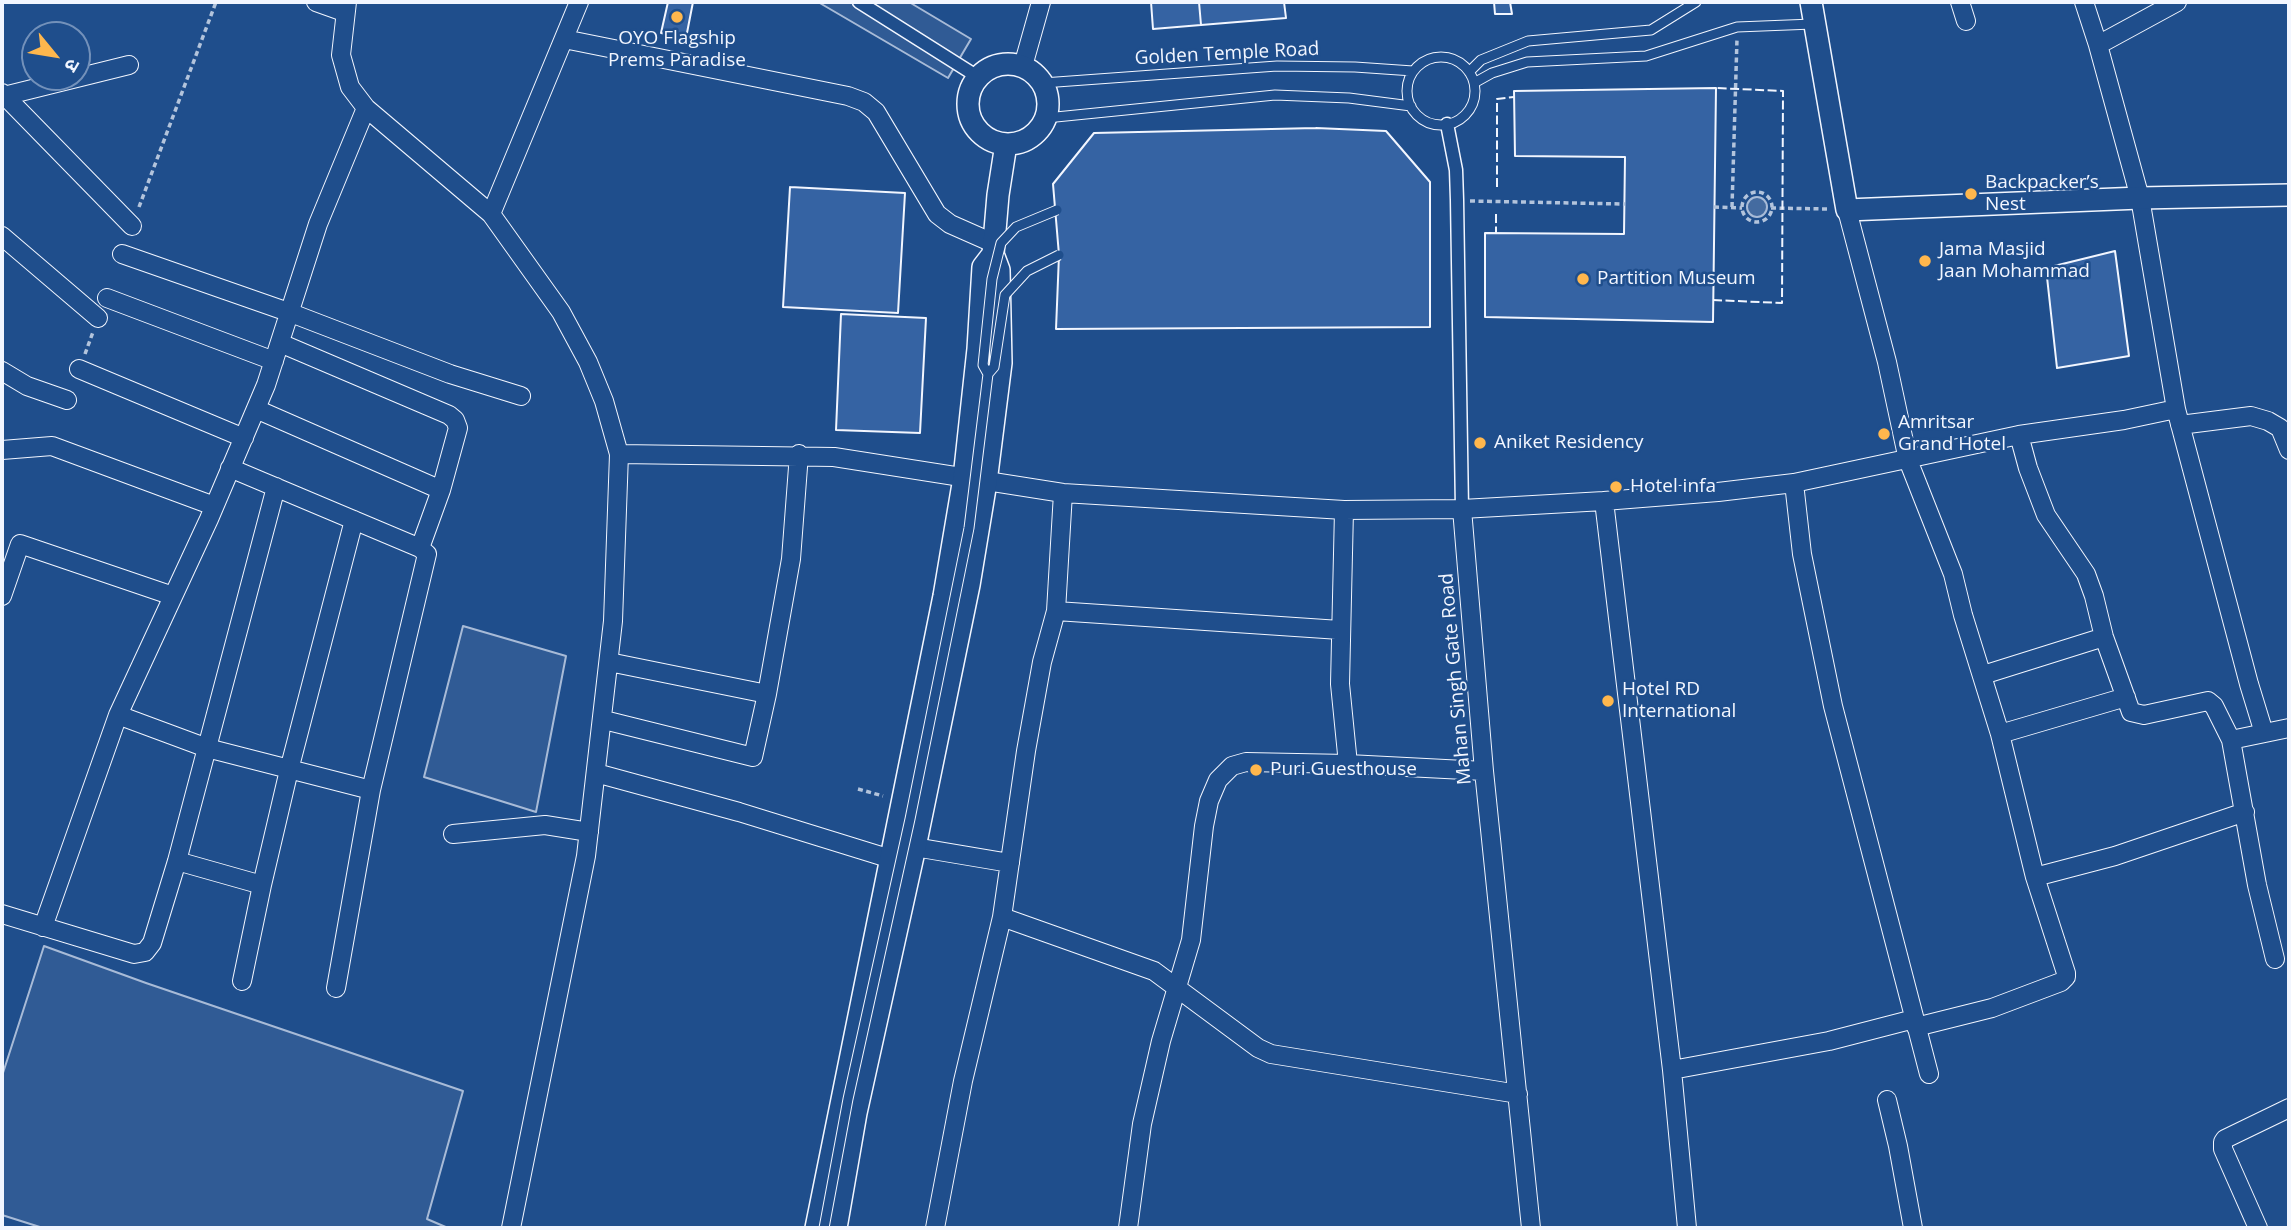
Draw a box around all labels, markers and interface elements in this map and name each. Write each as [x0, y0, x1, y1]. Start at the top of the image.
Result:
marker: OYO Flagship Prems Paradise [669, 9, 685, 25]
north arrow [21, 21, 91, 91]
place label: OYO Flagship Prems Paradise [608, 28, 746, 72]
street label: Golden Temple Road [1134, 38, 1320, 70]
text: उ [58, 54, 86, 77]
place label: Backpacker’s Nest [1985, 172, 2099, 216]
marker: Backpacker’s Nest [1963, 186, 1979, 202]
place label: Jama Masjid Jaan Mohammad [1939, 239, 2090, 283]
marker: Jama Masjid Jaan Mohammad [1917, 253, 1933, 269]
place label: Partition Museum [1597, 268, 1756, 290]
marker: Partition Museum [1575, 271, 1591, 287]
place label: Amritsar Grand Hotel [1898, 412, 2006, 456]
marker: Amritsar Grand Hotel [1876, 426, 1892, 442]
place label: Aniket Residency [1494, 432, 1644, 454]
marker: Aniket Residency [1472, 435, 1488, 451]
place label: Hotel infa [1630, 476, 1716, 498]
marker: Hotel infa [1608, 479, 1624, 495]
street label: Mahan Singh Gate Road [1435, 572, 1477, 786]
place label: Hotel RD International [1622, 679, 1736, 723]
marker: Hotel RD International [1600, 693, 1616, 709]
place label: Puri Guesthouse [1270, 759, 1417, 781]
marker: Puri Guesthouse [1248, 762, 1264, 778]

